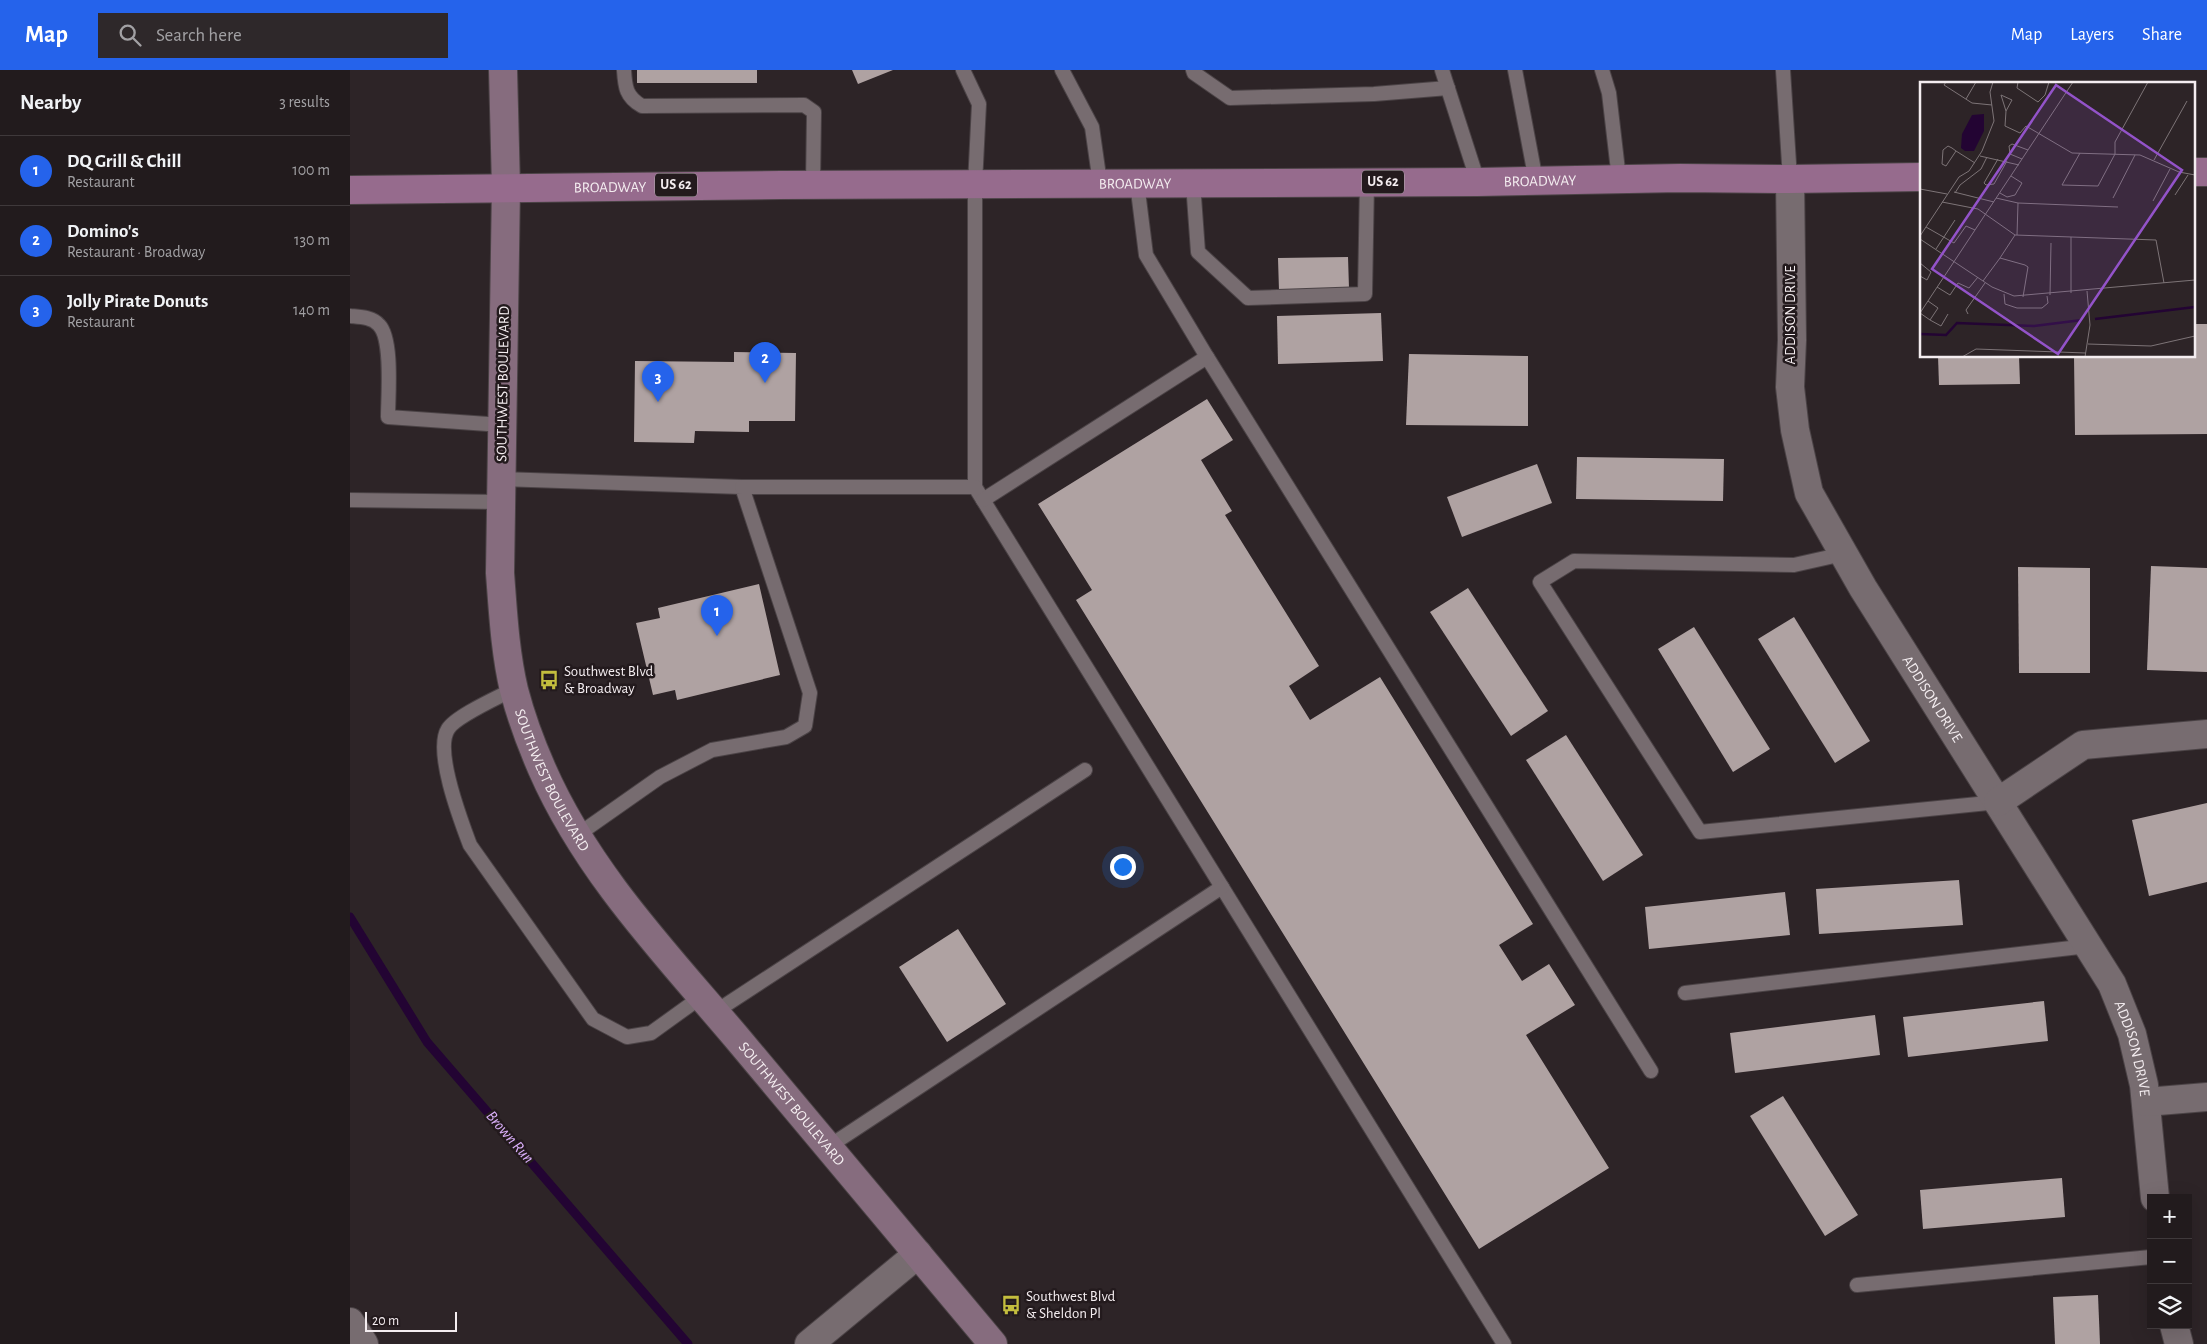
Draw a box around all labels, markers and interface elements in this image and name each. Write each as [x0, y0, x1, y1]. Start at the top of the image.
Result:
search box [98, 13, 448, 58]
icon: search [116, 21, 144, 49]
text: Map [25, 23, 68, 47]
text: Search here [156, 26, 242, 45]
text: Map [2011, 26, 2042, 44]
text: Layers [2070, 26, 2114, 44]
text: Share [2142, 26, 2182, 44]
inset map [1920, 82, 2194, 358]
text: Nearby [20, 92, 81, 113]
text: 3 results [279, 94, 330, 110]
text: DQ Grill & Chill [67, 152, 181, 171]
text: 1 [33, 162, 39, 178]
text: 100 m [292, 162, 330, 178]
road number: US 62 [1362, 170, 1404, 194]
street label: BROADWAY [1503, 173, 1577, 189]
text: Restaurant [67, 174, 135, 190]
road number: US 62 [655, 174, 697, 196]
street label: BROADWAY [1099, 176, 1171, 191]
street label: BROADWAY [574, 179, 646, 195]
text: Domino's [67, 222, 139, 241]
text: 2 [32, 232, 40, 248]
text: 130 m [294, 232, 330, 248]
text: Restaurant · Broadway [67, 244, 205, 260]
street label: ADDISON DRIVE [1783, 266, 1798, 364]
text: Jolly Pirate Donuts [67, 292, 208, 311]
text: 3 [33, 302, 39, 318]
text: 140 m [293, 302, 330, 318]
street label: SOUTHWEST BOULEVARD [494, 306, 512, 462]
text: Restaurant [67, 314, 135, 330]
pin: 2 [749, 342, 781, 383]
pin: 3 [642, 361, 674, 402]
pin: 1 [701, 595, 733, 636]
street label: ADDISON DRIVE [1900, 653, 1965, 745]
place label: Southwest Blvd & Broadway [564, 664, 654, 696]
bus stop icon: Southwest Blvd & Broadway [538, 669, 560, 691]
street label: SOUTHWEST BOULEVARD [512, 707, 592, 854]
your location [1110, 854, 1136, 880]
street label: ADDISON DRIVE [2112, 998, 2153, 1097]
street label: SOUTHWEST BOULEVARD [736, 1039, 848, 1169]
water label: Brown Run [483, 1108, 537, 1166]
map controls [2147, 1194, 2192, 1329]
button: + [2147, 1194, 2192, 1239]
button: − [2147, 1239, 2192, 1284]
button: layers [2147, 1284, 2192, 1329]
place label: Southwest Blvd & Sheldon Pl [1026, 1289, 1116, 1321]
bus stop icon: Southwest Blvd & Sheldon Pl [1000, 1294, 1022, 1316]
scale bar [365, 1309, 458, 1332]
text: 20 m [372, 1314, 399, 1328]

